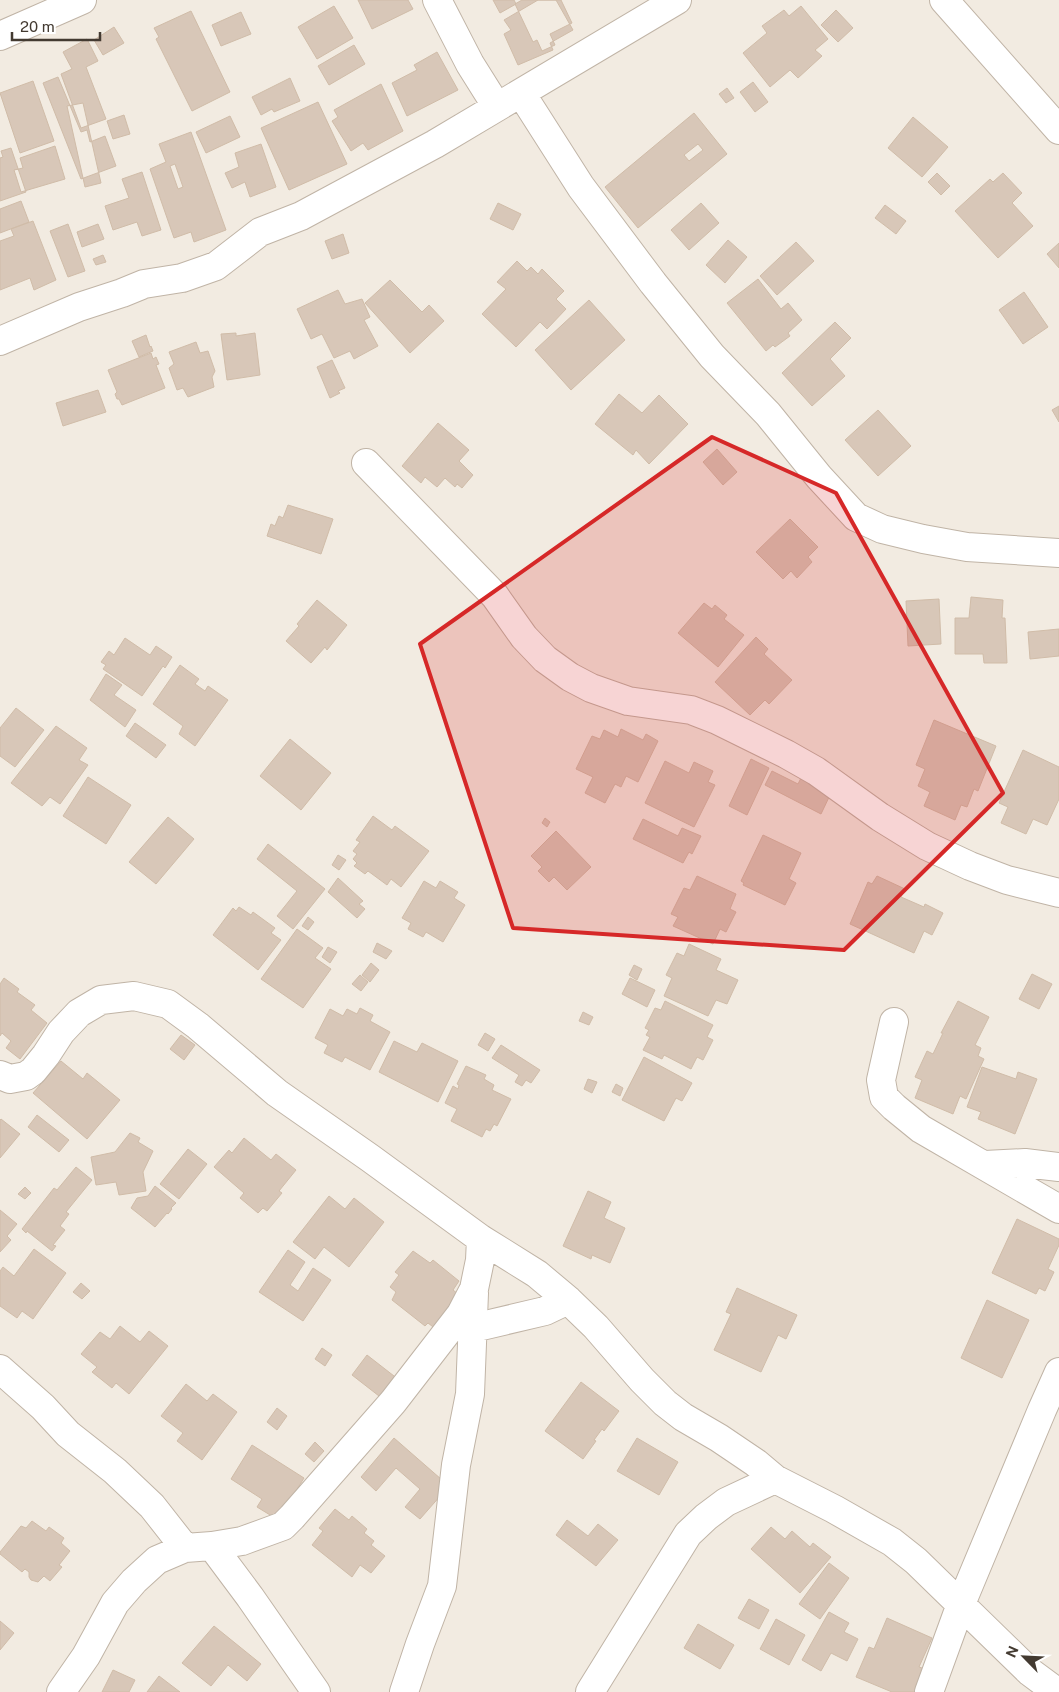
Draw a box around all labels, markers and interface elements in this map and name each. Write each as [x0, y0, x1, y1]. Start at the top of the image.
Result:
scale bar [12, 10, 100, 42]
text: 20 m [20, 18, 55, 35]
north arrow [999, 1632, 1049, 1682]
text: N [1003, 1643, 1022, 1660]

